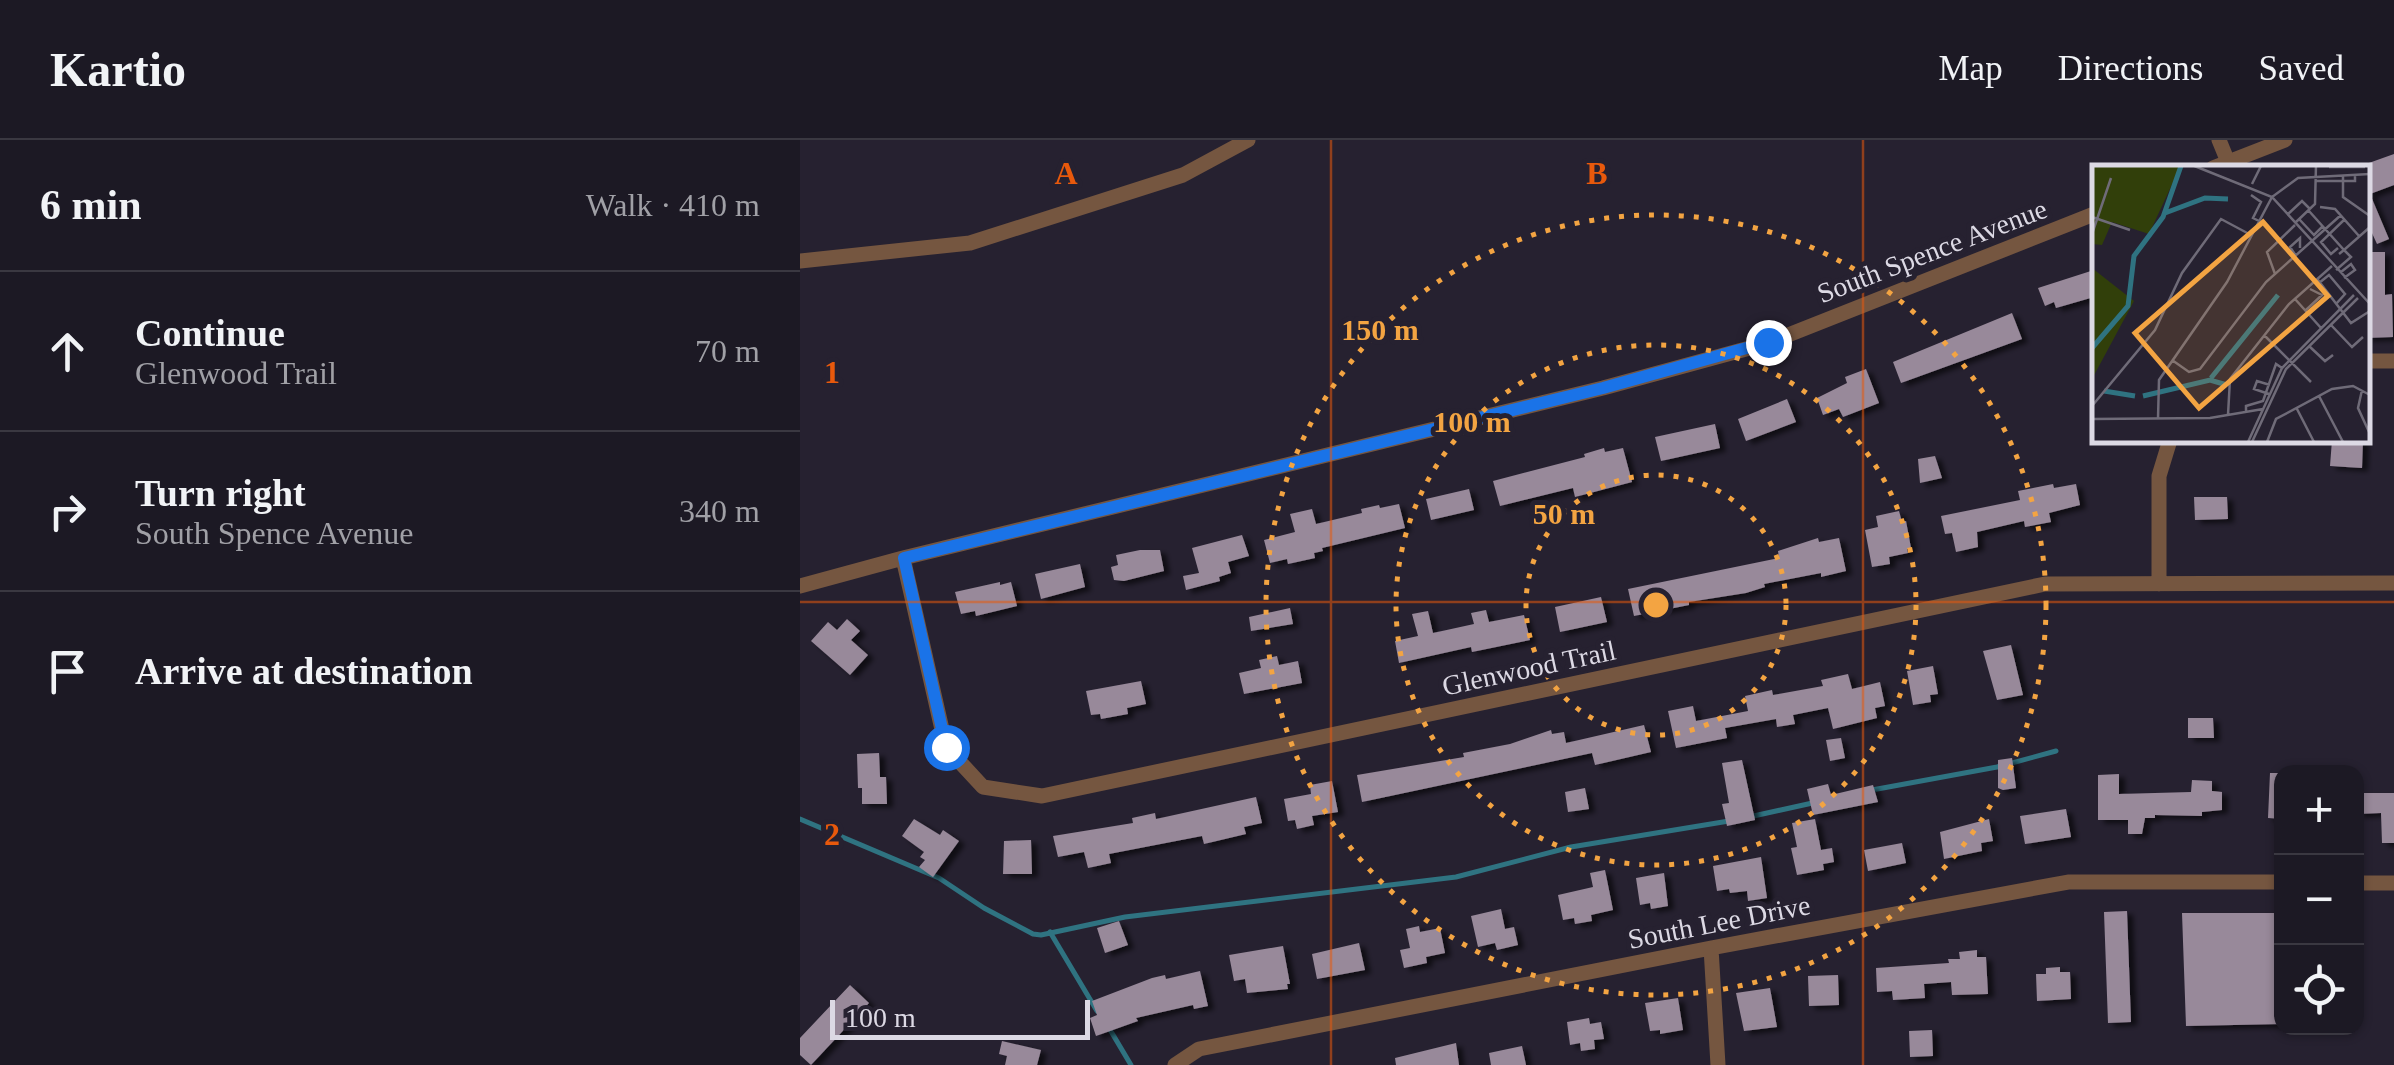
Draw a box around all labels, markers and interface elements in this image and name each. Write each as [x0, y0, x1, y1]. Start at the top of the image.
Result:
text: Kartio [50, 43, 186, 96]
text: Map [1939, 49, 2003, 88]
text: Directions [2058, 49, 2203, 88]
text: Saved [2258, 49, 2344, 88]
text: A [1054, 155, 1078, 191]
text: B [1586, 155, 1608, 191]
inset map [2092, 165, 2369, 442]
text: 6 min [40, 182, 142, 228]
text: Walk · 410 m [586, 187, 760, 223]
street label: South Spence Avenue [1813, 193, 2051, 309]
text: Continue [135, 312, 285, 354]
text: 150 m [1341, 313, 1419, 346]
route end [1746, 320, 1792, 366]
icon: ahead [40, 324, 95, 379]
text: 70 m [695, 333, 760, 369]
text: 1 [824, 354, 840, 390]
text: Glenwood Trail [135, 355, 337, 391]
text: 100 m [1433, 405, 1511, 438]
text: Turn right [135, 472, 306, 514]
icon: right [40, 484, 95, 539]
text: 340 m [679, 493, 760, 529]
text: 50 m [1533, 497, 1595, 530]
text: South Spence Avenue [135, 515, 413, 551]
centre of rings [1638, 587, 1674, 623]
street label: Glenwood Trail [1439, 634, 1619, 702]
icon: arrive [40, 644, 95, 699]
text: Arrive at destination [135, 650, 473, 692]
route start [924, 725, 970, 771]
map controls [2274, 765, 2364, 1035]
button: + [2274, 765, 2364, 855]
text: 2 [824, 816, 840, 852]
button: − [2274, 855, 2364, 945]
street label: South Lee Drive [1625, 889, 1813, 955]
button: locate [2274, 945, 2364, 1035]
scale bar [830, 995, 1090, 1040]
text: 100 m [845, 1002, 916, 1033]

